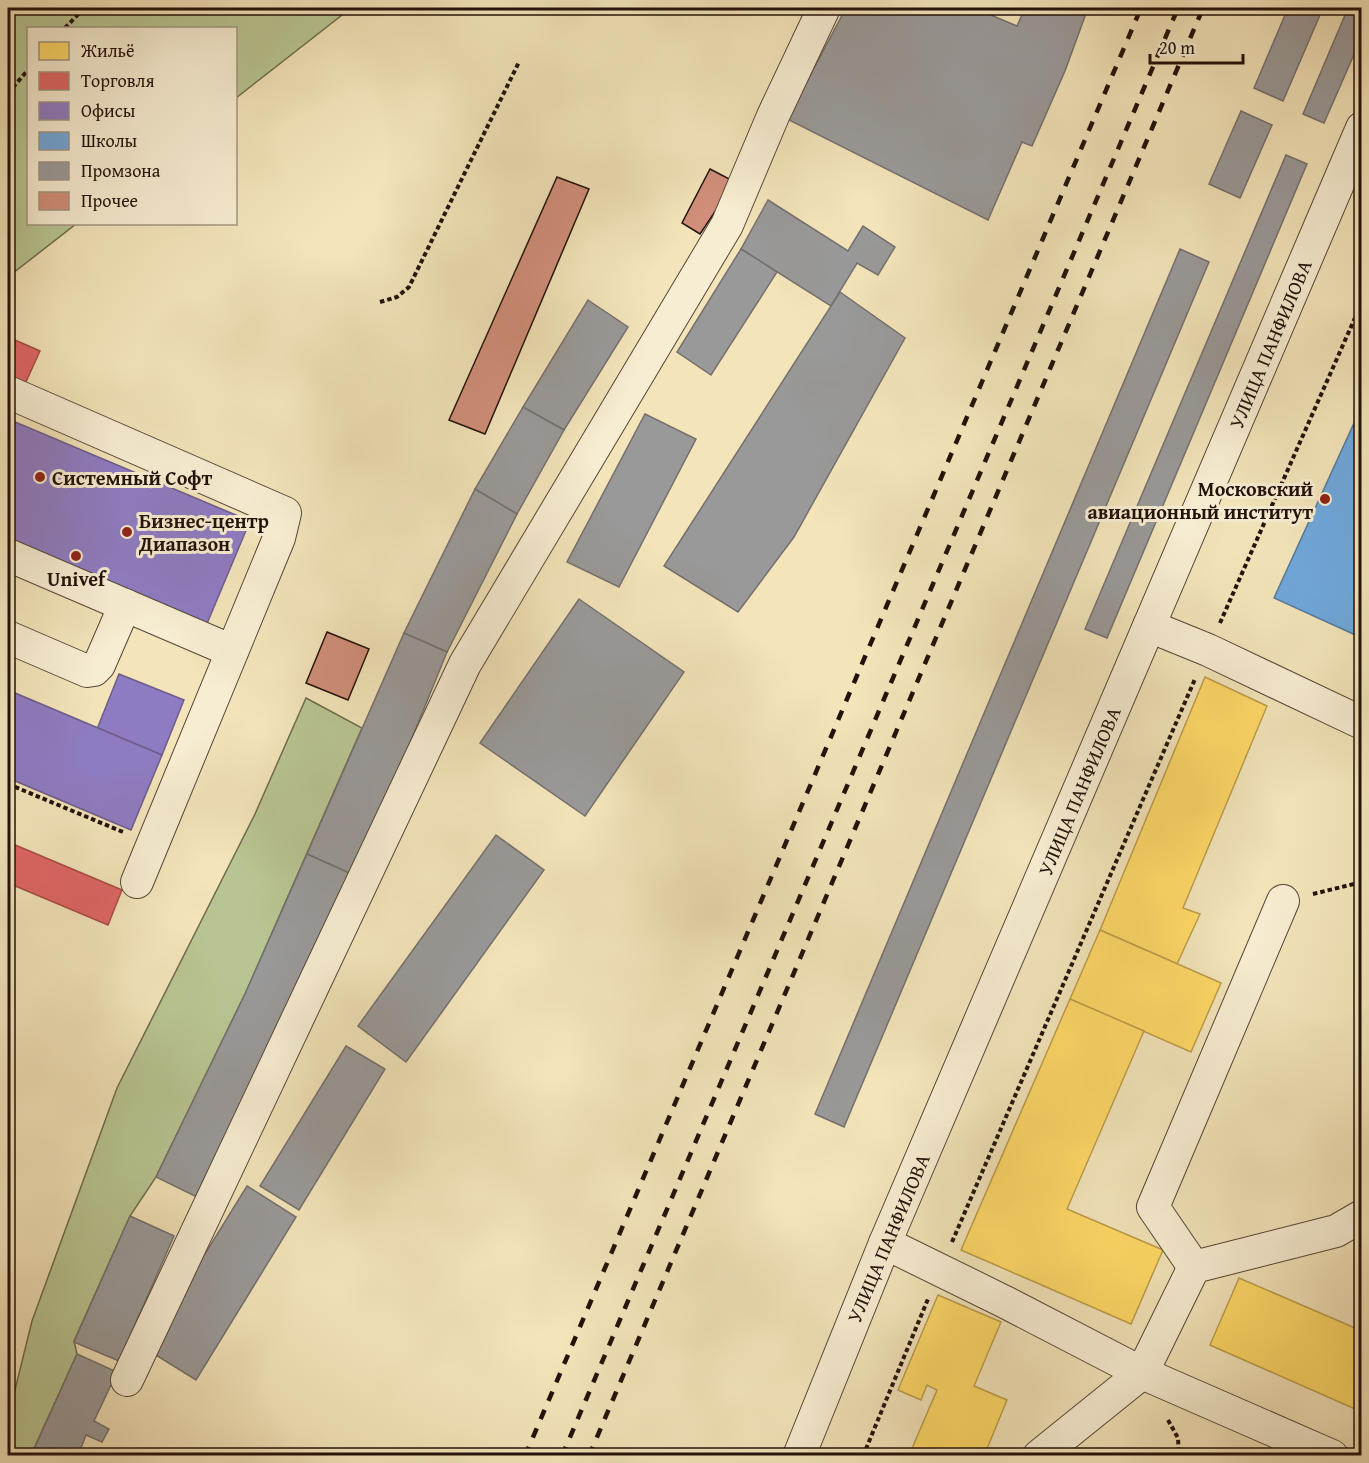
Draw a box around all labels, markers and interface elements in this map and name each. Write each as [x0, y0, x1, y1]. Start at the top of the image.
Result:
legend [27, 27, 237, 225]
scale bar [1150, 27, 1243, 65]
text: 20 m [1159, 34, 1195, 61]
text: Жильё [80, 37, 135, 64]
text: Торговля [81, 67, 155, 94]
text: Офисы [81, 97, 136, 124]
text: Школы [81, 127, 138, 154]
text: Промзона [81, 157, 161, 184]
text: Прочее [81, 187, 138, 214]
street label: УЛИЦА ПАНФИЛОВА [1221, 255, 1319, 433]
place label: Системный Софт [52, 463, 212, 492]
marker: Системный Софт [33, 470, 47, 484]
place label: Московский авиационный институт [1087, 474, 1313, 526]
marker: Московский авиационный институт [1318, 492, 1332, 506]
place label: Бизнес-центр Диапазон [138, 506, 269, 558]
marker: Бизнес-центр Диапазон [120, 525, 134, 539]
marker: Univef [69, 549, 83, 563]
place label: Univef [47, 564, 107, 593]
street label: УЛИЦА ПАНФИЛОВА [1030, 702, 1128, 880]
street label: УЛИЦА ПАНФИЛОВА [839, 1149, 937, 1327]

